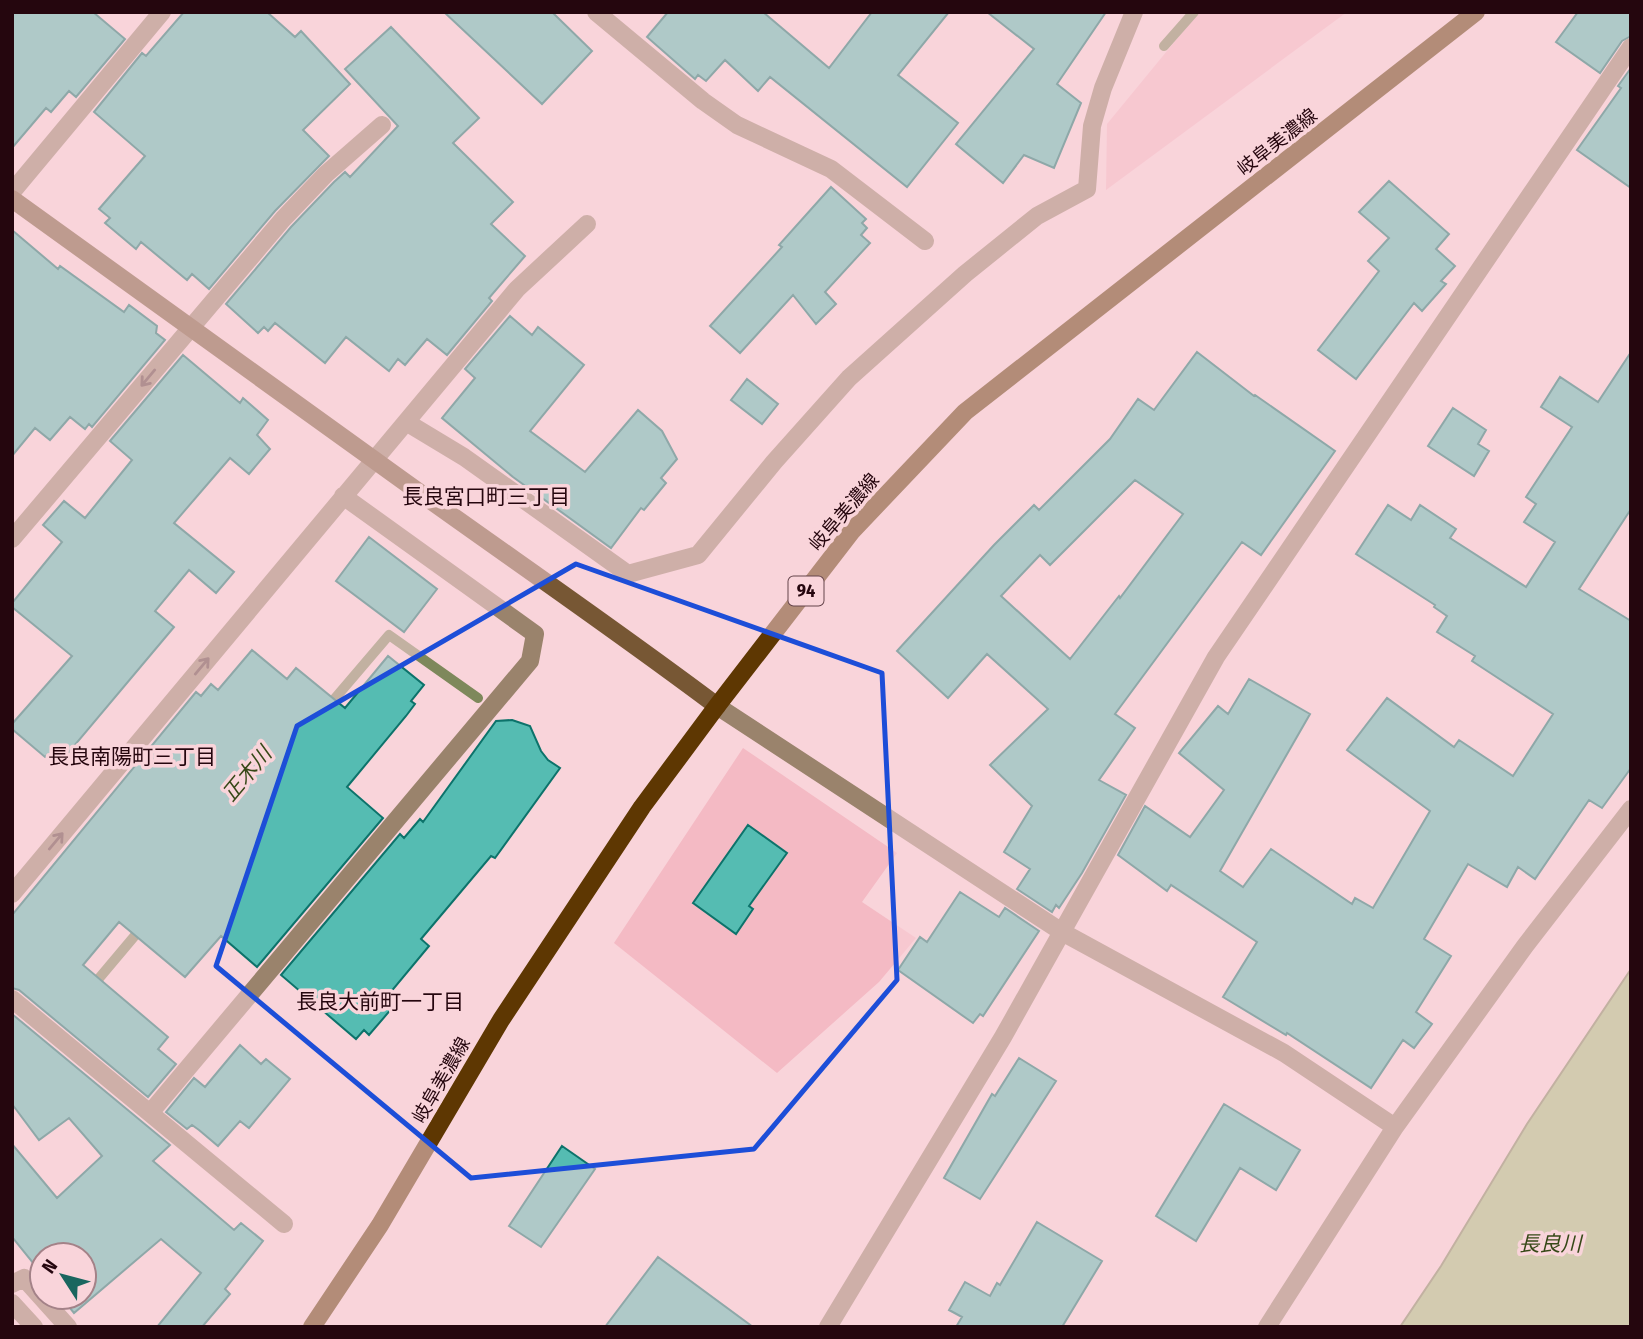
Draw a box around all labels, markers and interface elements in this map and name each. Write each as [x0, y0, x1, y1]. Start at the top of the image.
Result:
street label: 岐阜美濃線 [1232, 104, 1322, 180]
one-way arrow [140, 369, 156, 387]
street label: 岐阜美濃線 [804, 469, 884, 555]
district label: 長良宮口町三丁目 [402, 484, 570, 510]
road number: 94 [788, 576, 824, 606]
one-way arrow [194, 658, 209, 676]
water label: 正木川 [217, 740, 278, 806]
district label: 長良南陽町三丁目 [48, 744, 216, 770]
one-way arrow [48, 833, 64, 851]
district label: 長良大前町一丁目 [296, 989, 464, 1015]
street label: 岐阜美濃線 [407, 1033, 475, 1127]
water label: 長良川 [1519, 1231, 1583, 1257]
north arrow [28, 1241, 98, 1311]
text: N [37, 1255, 62, 1278]

